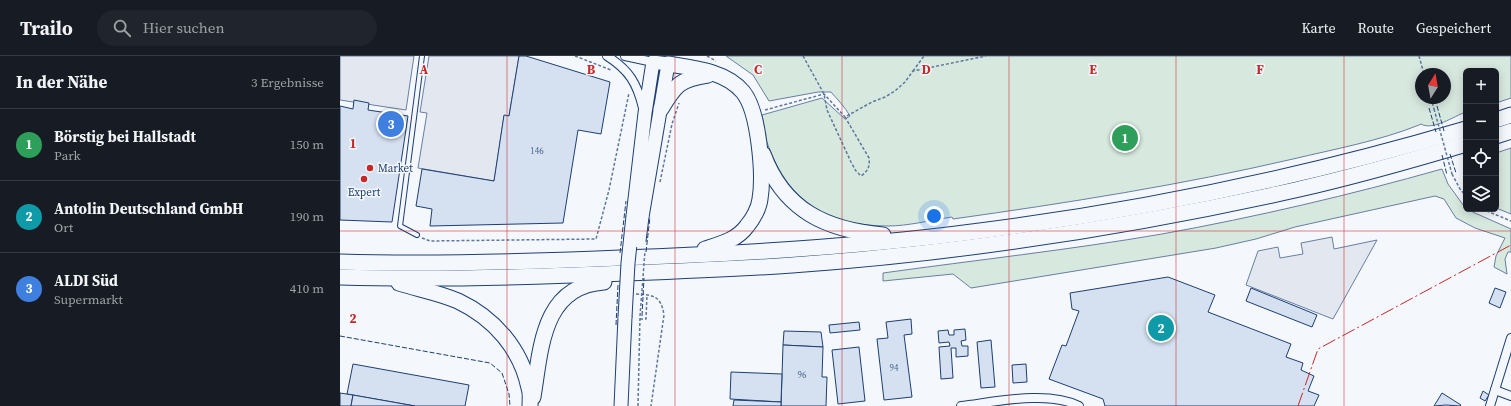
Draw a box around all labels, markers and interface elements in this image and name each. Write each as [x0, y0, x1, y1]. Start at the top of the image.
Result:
search box [97, 10, 377, 46]
text: Trailo [20, 15, 73, 41]
icon: search [111, 17, 133, 39]
text: Hier suchen [143, 17, 224, 38]
text: Karte [1301, 18, 1336, 38]
text: Route [1358, 18, 1394, 38]
text: Gespeichert [1416, 18, 1491, 38]
text: A [420, 61, 429, 78]
text: B [587, 61, 596, 78]
text: C [754, 61, 762, 78]
text: D [921, 61, 931, 78]
text: E [1089, 61, 1097, 78]
text: F [1256, 61, 1264, 78]
north arrow [1415, 68, 1451, 104]
map controls [1463, 68, 1499, 212]
button: + [1463, 68, 1499, 104]
text: In der Nähe [16, 70, 107, 94]
text: 3 Ergebnisse [251, 74, 324, 91]
button: − [1463, 104, 1499, 140]
pin: 3 [378, 109, 404, 139]
pin: 1 [1112, 123, 1138, 153]
text: Börstig bei Hallstadt [54, 126, 196, 147]
text: 1 [349, 135, 357, 152]
text: 1 [25, 136, 33, 153]
text: 150 m [290, 136, 324, 153]
button: locate [1463, 140, 1499, 176]
house number: 146 [530, 145, 544, 157]
text: Park [54, 147, 81, 164]
place label: Market [378, 161, 413, 176]
marker: Market [365, 163, 375, 173]
marker: Expert [359, 174, 369, 184]
button: layers [1463, 176, 1499, 212]
place label: Expert [348, 185, 381, 200]
text: Antolin Deutschland GmbH [54, 198, 244, 219]
your location [924, 206, 944, 226]
text: 2 [25, 208, 33, 225]
text: 190 m [290, 208, 324, 225]
text: Ort [54, 219, 73, 236]
text: ALDI Süd [54, 270, 118, 291]
text: 3 [25, 280, 33, 297]
text: 410 m [290, 280, 324, 297]
text: Supermarkt [54, 291, 123, 308]
text: 2 [349, 310, 357, 327]
pin: 2 [1148, 313, 1174, 343]
house number: 94 [889, 362, 899, 374]
house number: 96 [797, 369, 807, 381]

